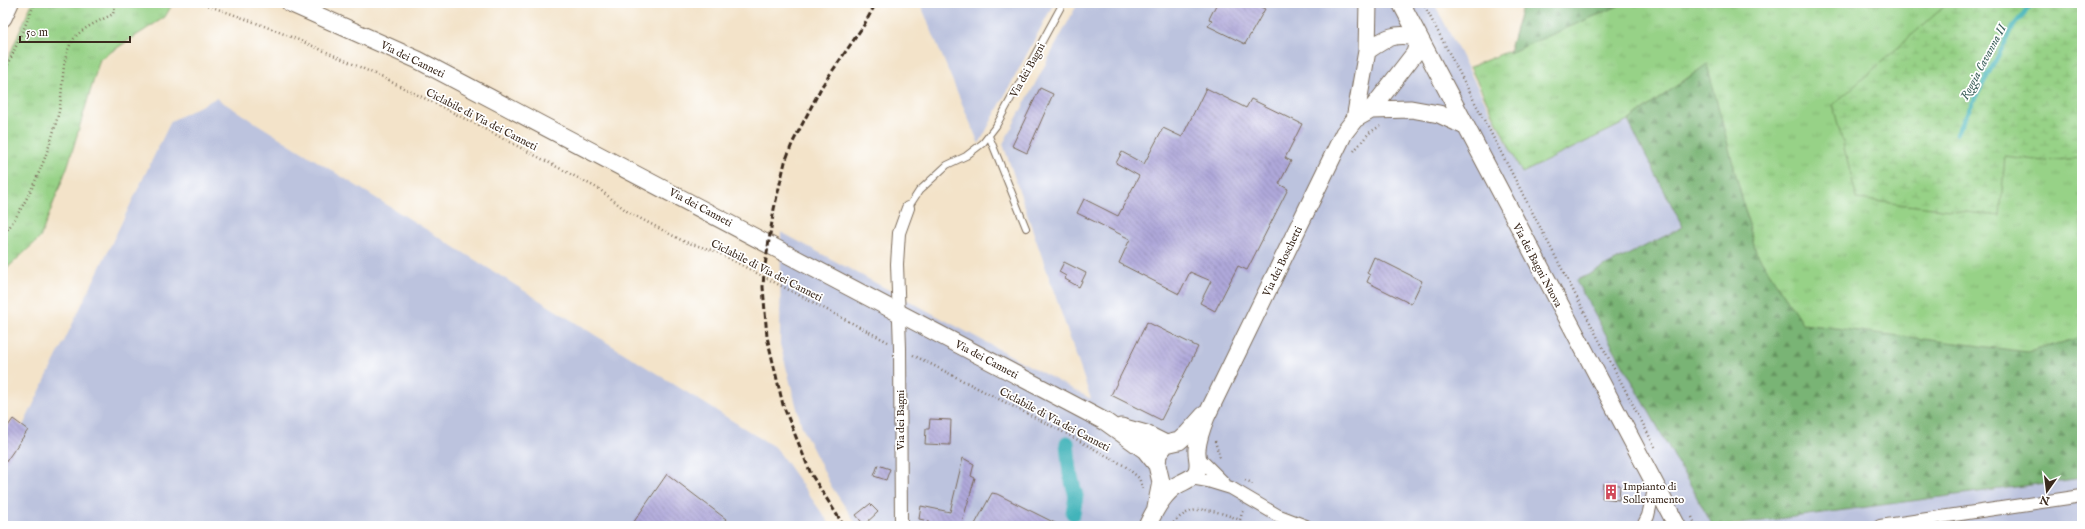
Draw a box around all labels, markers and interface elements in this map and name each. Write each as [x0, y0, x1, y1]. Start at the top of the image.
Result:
scale bar [20, 18, 130, 44]
water label: Roggia Cavanna II [1957, 21, 2011, 103]
text: 50 m [26, 25, 48, 40]
street label: Via dei Canneti [377, 38, 447, 81]
street label: Via dei Bagni [1007, 41, 1049, 101]
street label: Ciclabile di Via dei Canneti [423, 86, 540, 154]
street label: Via dei Canneti [666, 185, 735, 230]
street label: Via dei Bagni Nuova [1509, 220, 1565, 310]
street label: Via dei Boschetti [1259, 224, 1306, 300]
street label: Ciclabile di Via dei Canneti [708, 237, 825, 305]
street label: Via dei Canneti [952, 337, 1021, 382]
street label: Ciclabile di Via dei Canneti [997, 385, 1112, 455]
street label: Via dei Bagni [894, 390, 908, 451]
north arrow [2027, 471, 2067, 511]
place label: Impianto di Sollevamento [1623, 480, 1684, 507]
building icon: Impianto di Sollevamento [1602, 483, 1620, 501]
text: N [2038, 492, 2052, 508]

